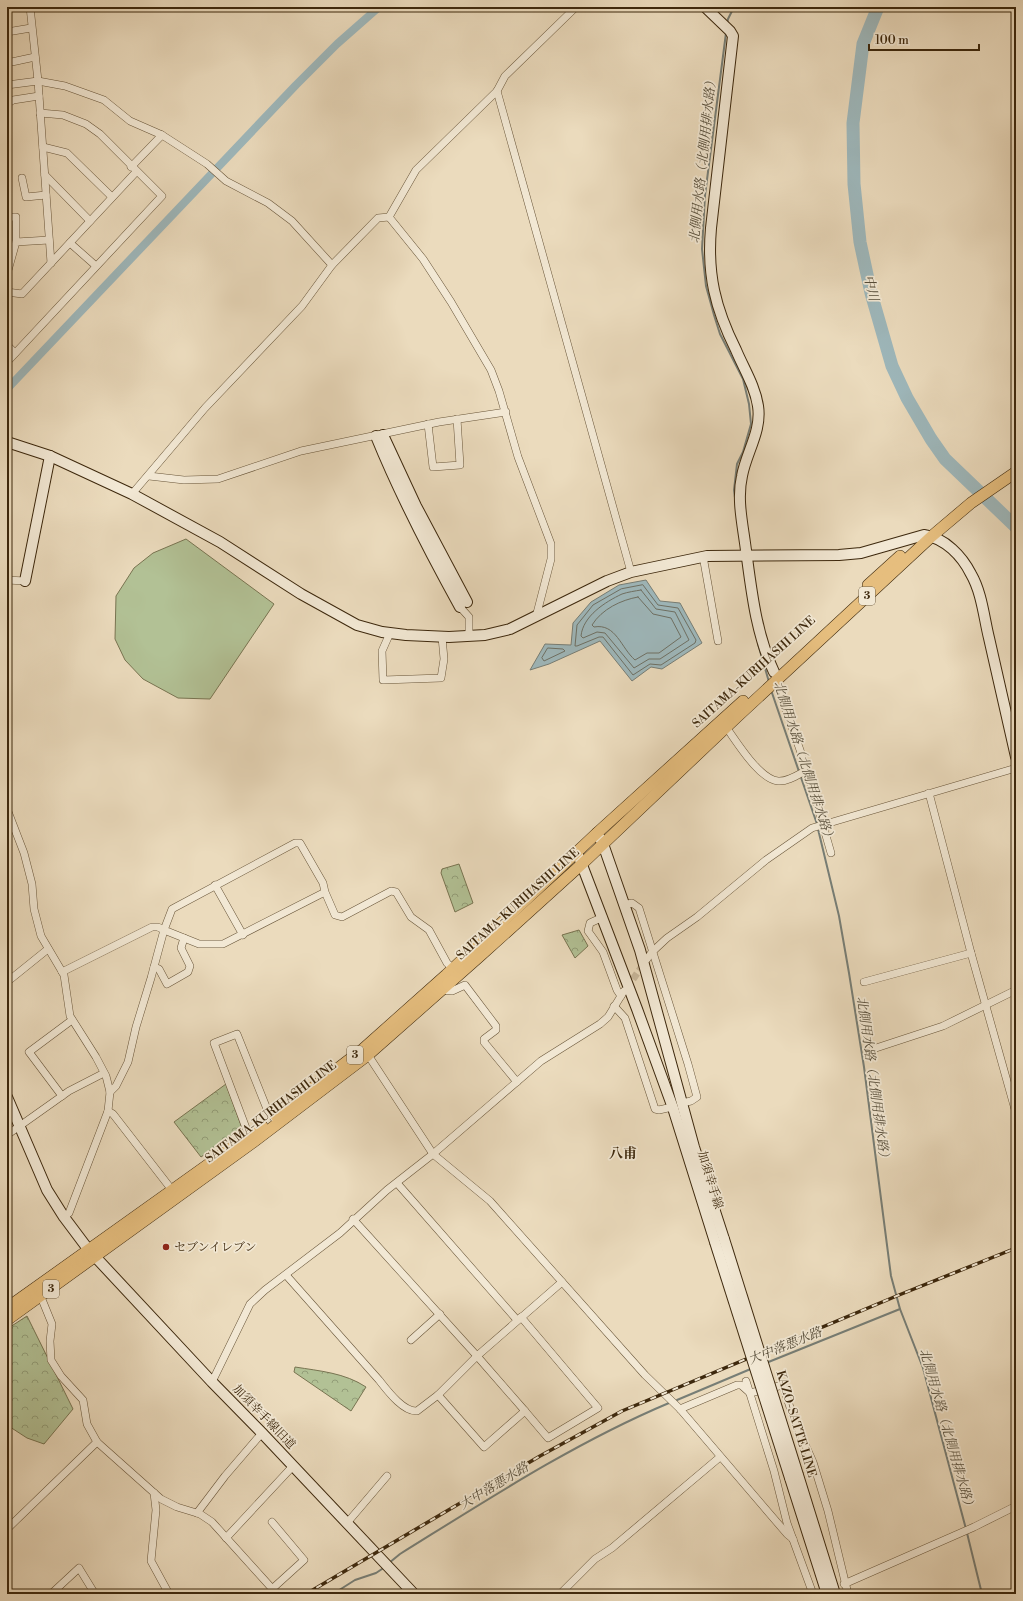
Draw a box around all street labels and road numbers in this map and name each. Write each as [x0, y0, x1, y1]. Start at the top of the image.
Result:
road number: 3 [859, 587, 875, 605]
street label: SAITAMA-KURIHASHI LINE [689, 613, 819, 731]
street label: SAITAMA-KURIHASHI LINE [453, 845, 583, 963]
road number: 3 [347, 1046, 363, 1064]
street label: SAITAMA-KURIHASHI LINE [202, 1058, 340, 1166]
street label: 加須幸手線 [694, 1149, 726, 1211]
road number: 3 [43, 1280, 59, 1298]
street label: KAZO-SATTE LINE [773, 1369, 819, 1479]
street label: 加須幸手線旧道 [229, 1382, 299, 1452]

